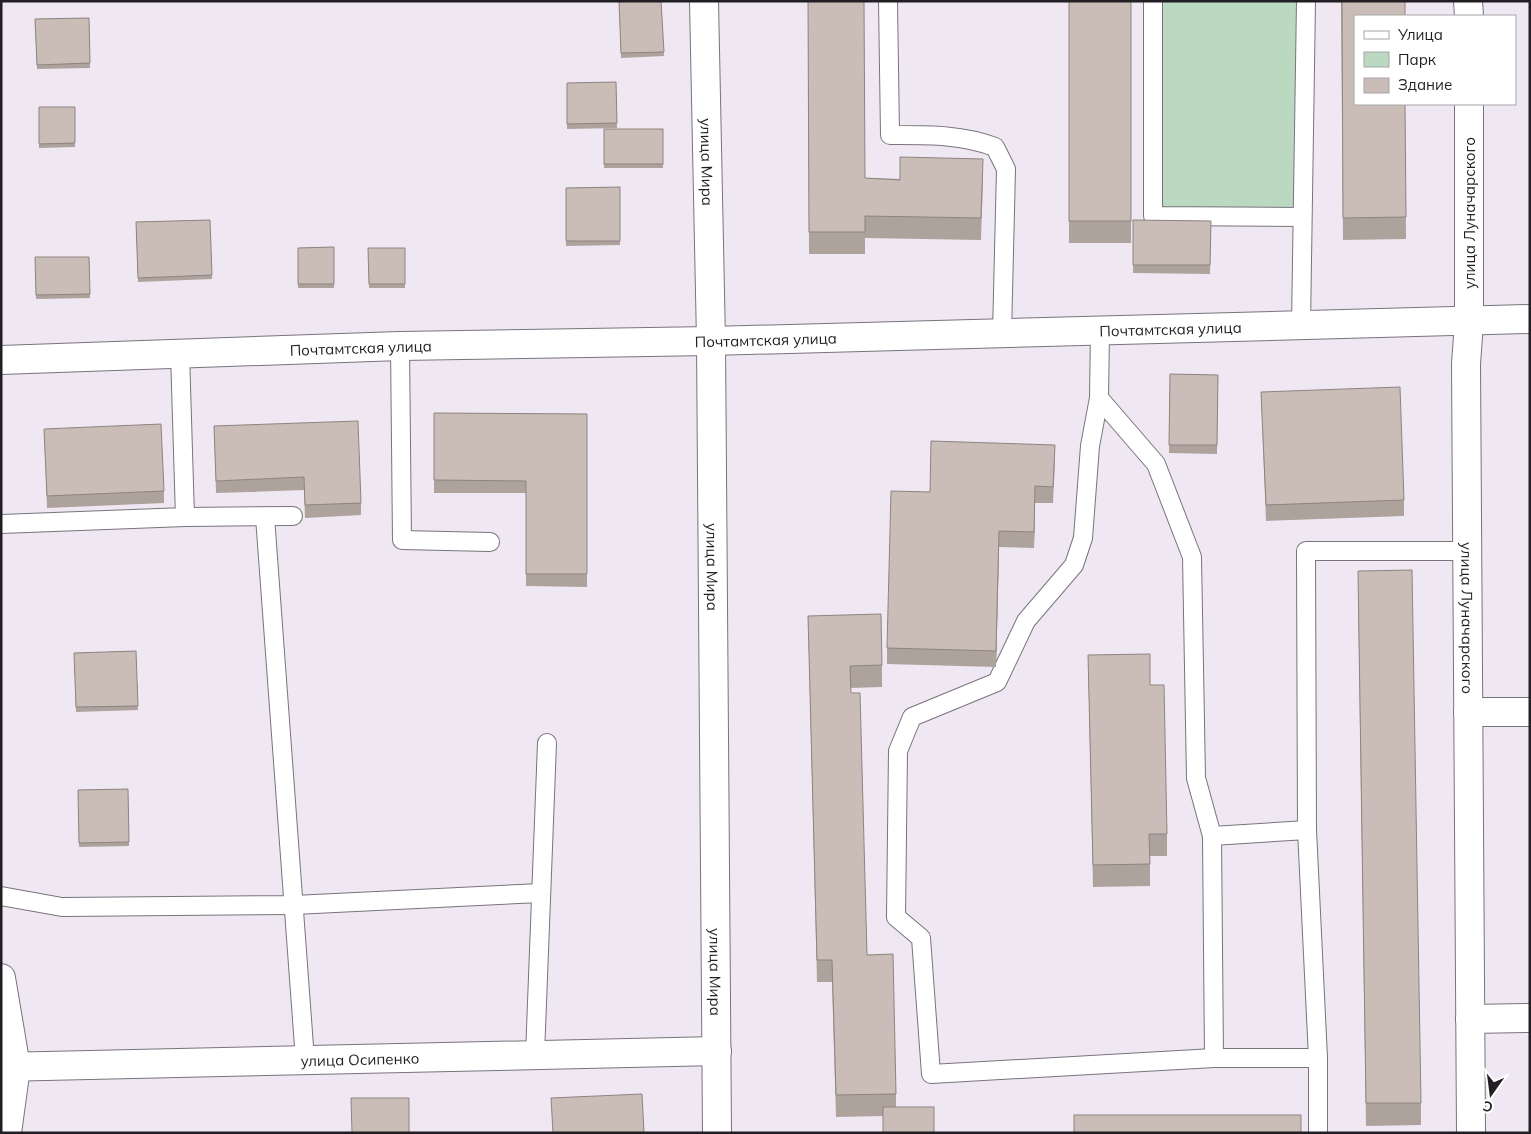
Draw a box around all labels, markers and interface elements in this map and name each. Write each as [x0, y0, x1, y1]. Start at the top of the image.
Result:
legend [1354, 15, 1516, 105]
text: Улица [1397, 25, 1443, 44]
text: Парк [1398, 50, 1437, 69]
text: Здание [1398, 75, 1452, 94]
street label: улица Мира [697, 118, 718, 206]
street label: улица Луначарского [1460, 137, 1479, 289]
street label: Почтамтская улица [1099, 317, 1242, 340]
street label: Почтамтская улица [694, 328, 837, 351]
street label: Почтамтская улица [289, 336, 432, 359]
street label: улица Мира [703, 523, 723, 611]
street label: улица Луначарского [1458, 542, 1478, 694]
street label: улица Мира [706, 928, 726, 1016]
street label: улица Осипенко [300, 1048, 420, 1070]
north arrow [1466, 1069, 1516, 1119]
text: С [1481, 1097, 1495, 1117]

